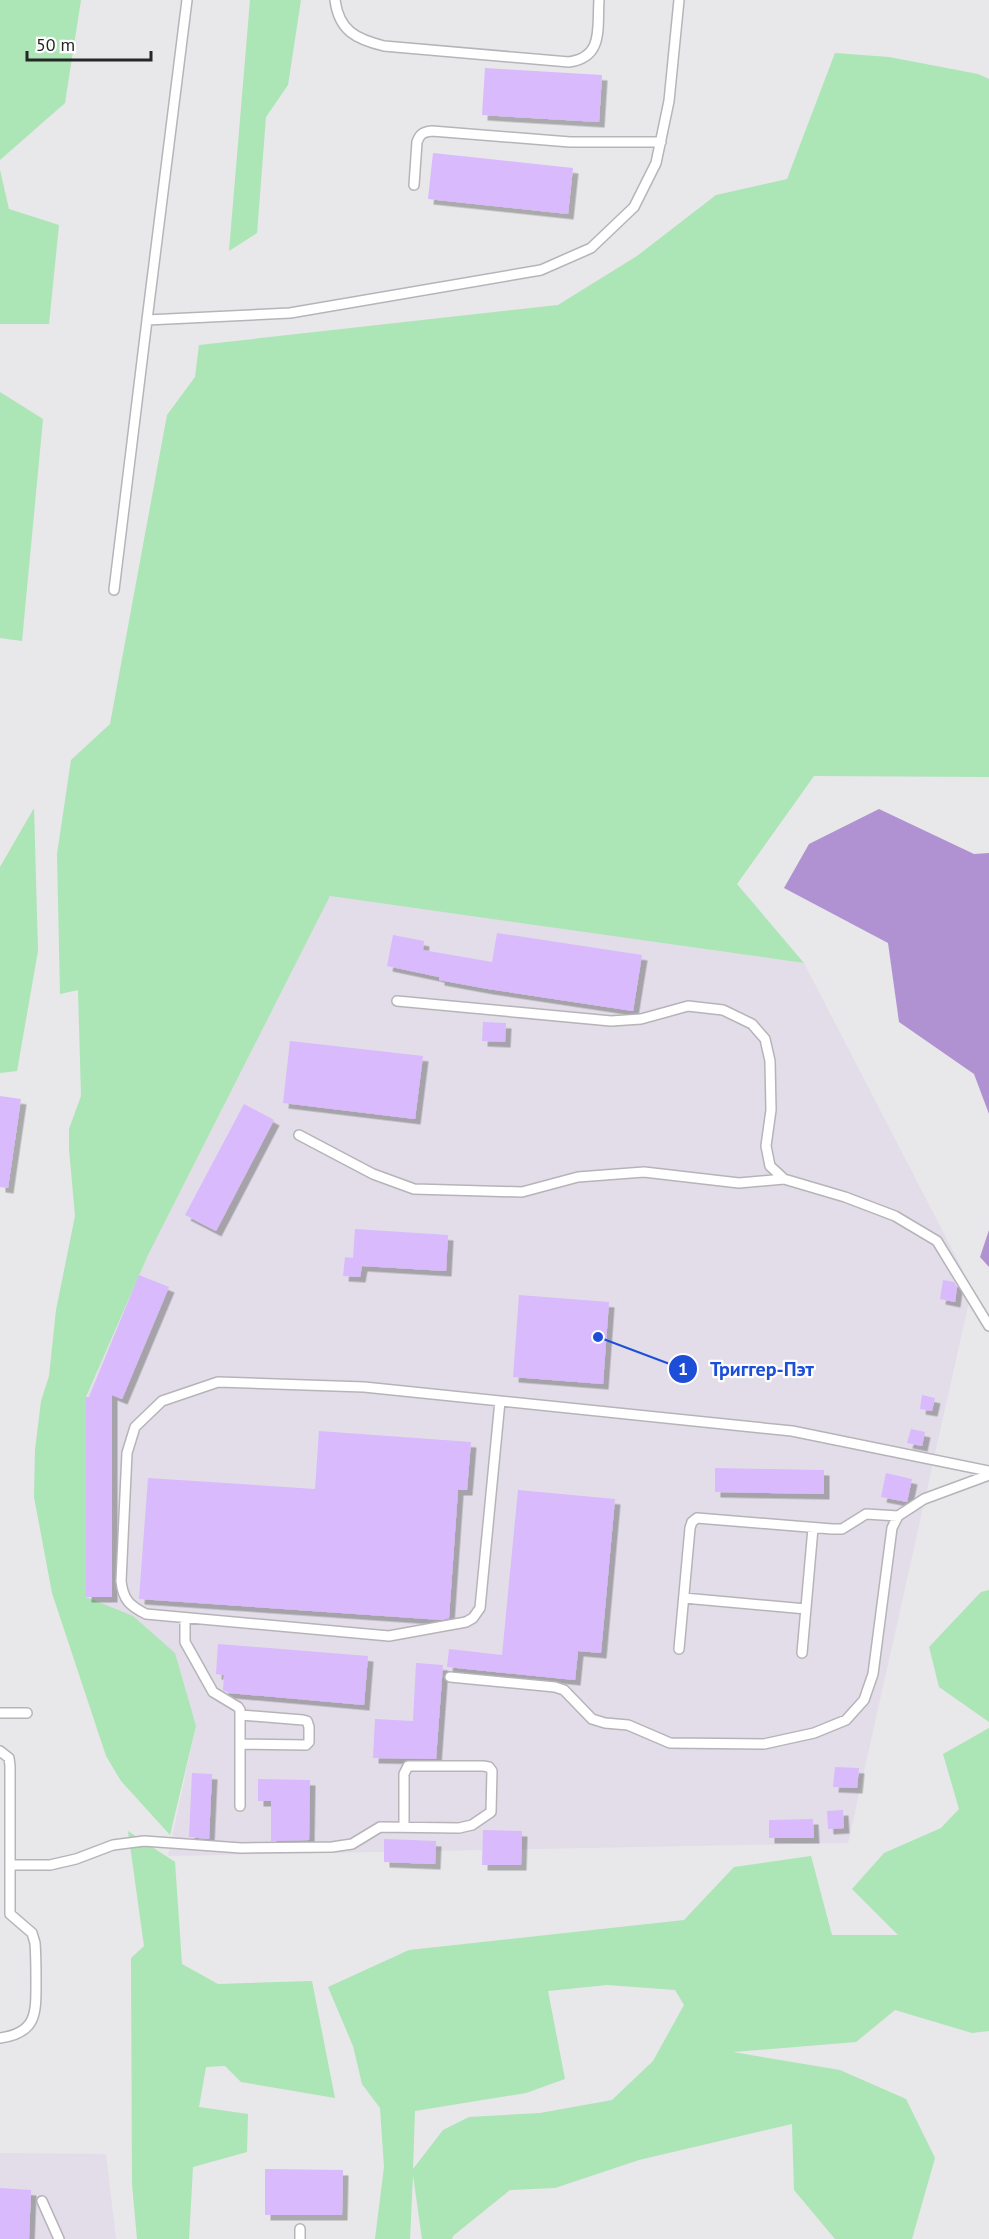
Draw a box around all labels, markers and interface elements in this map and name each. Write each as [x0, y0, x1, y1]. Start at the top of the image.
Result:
scale bar [27, 24, 152, 62]
text: 50 m [36, 33, 75, 56]
callout: Триггер-Пэт [668, 1350, 826, 1388]
text: Триггер-Пэт [710, 1356, 815, 1382]
text: 1 [678, 1357, 688, 1380]

